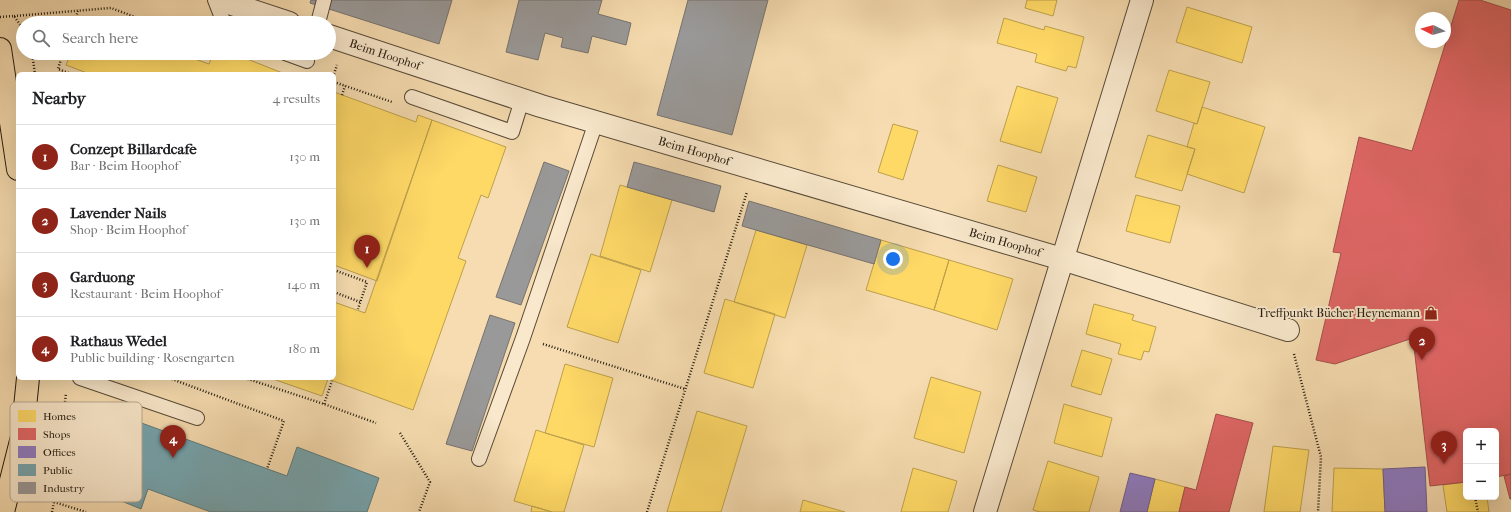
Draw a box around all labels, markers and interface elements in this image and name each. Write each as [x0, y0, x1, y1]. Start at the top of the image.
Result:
north arrow [1415, 12, 1451, 48]
search box [16, 16, 336, 60]
icon: search [30, 27, 52, 49]
text: Search here [62, 29, 138, 47]
street label: Beim Hoophof [347, 36, 425, 74]
text: Nearby [32, 88, 86, 108]
text: 4 results [273, 91, 320, 106]
street label: Beim Hoophof [657, 134, 735, 169]
text: Conzept Billardcafe [70, 140, 197, 158]
text: 1 [43, 149, 47, 164]
text: 130 m [289, 149, 320, 164]
text: Bar · Beim Hoophof [70, 158, 179, 173]
text: Lavender Nails [70, 204, 166, 222]
text: 2 [42, 213, 48, 228]
text: 130 m [289, 213, 320, 228]
text: Shop · Beim Hoophof [70, 222, 186, 237]
street label: Beim Hoophof [967, 225, 1046, 260]
pin: 1 [354, 235, 380, 268]
your location [883, 249, 903, 269]
text: Garduong [70, 268, 135, 286]
text: 3 [42, 277, 48, 292]
text: 140 m [287, 277, 320, 292]
text: Restaurant · Beim Hoophof [70, 286, 221, 301]
shop icon: Treffpunkt Bücher Heynemann [1423, 305, 1439, 321]
place label: Treffpunkt Bücher Heynemann [1258, 306, 1420, 320]
pin: 2 [1409, 327, 1435, 360]
text: Rathaus Wedel [70, 332, 167, 350]
text: 4 [41, 341, 49, 356]
text: 180 m [288, 341, 320, 356]
text: Public building · Rosengarten [70, 350, 235, 365]
legend [10, 402, 142, 502]
text: Homes [43, 410, 76, 423]
pin: 4 [160, 425, 186, 458]
text: Shops [43, 428, 70, 441]
map controls [1463, 428, 1499, 500]
button: + [1463, 428, 1499, 464]
pin: 3 [1431, 431, 1457, 464]
text: Offices [43, 446, 76, 459]
text: Public [43, 464, 73, 477]
button: − [1463, 464, 1499, 500]
text: Industry [43, 482, 85, 495]

